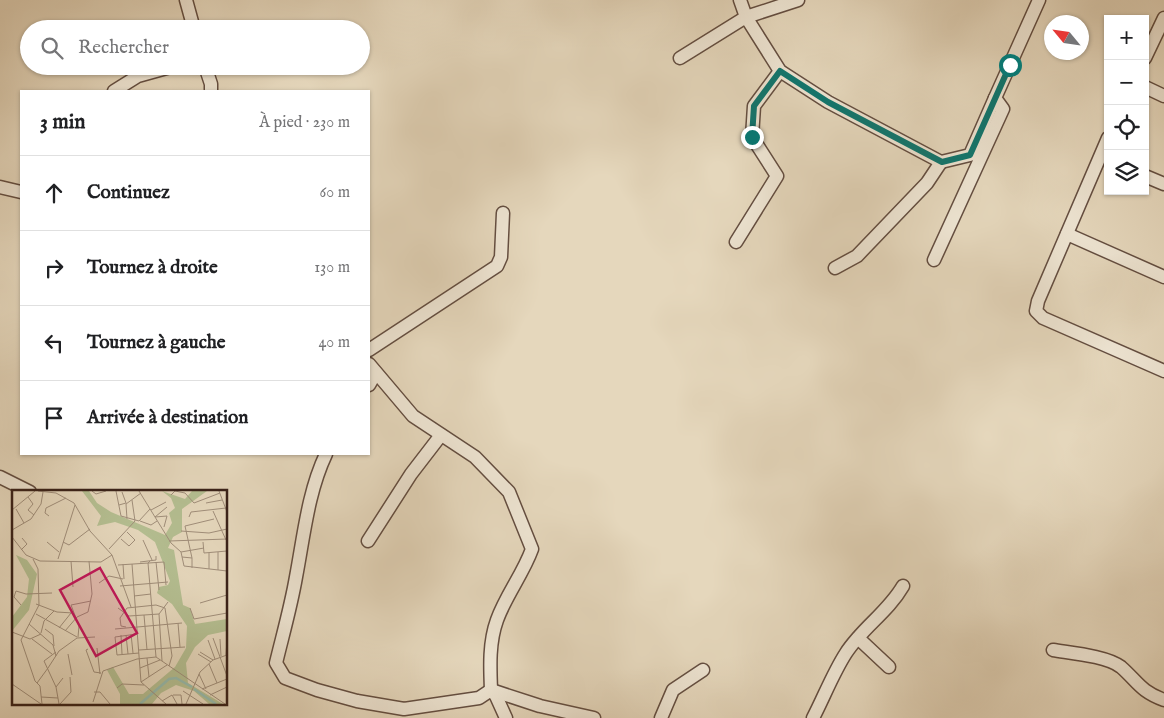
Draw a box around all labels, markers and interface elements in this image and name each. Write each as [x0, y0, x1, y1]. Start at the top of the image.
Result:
north arrow [1044, 15, 1089, 60]
map controls [1104, 15, 1149, 195]
button: + [1104, 15, 1149, 60]
search box [20, 20, 370, 75]
icon: search [38, 34, 66, 62]
text: Rechercher [78, 36, 169, 60]
route start [999, 54, 1022, 77]
button: − [1104, 60, 1149, 105]
button: locate [1104, 105, 1149, 150]
text: 3 min [40, 109, 85, 136]
text: À pied · 230 m [259, 113, 350, 133]
route end [741, 126, 764, 149]
button: layers [1104, 150, 1149, 195]
icon: ahead [40, 179, 68, 207]
text: Continuez [87, 181, 170, 205]
text: 60 m [320, 183, 350, 203]
icon: right [40, 254, 68, 282]
text: Tournez à droite [87, 256, 218, 280]
text: 130 m [314, 258, 350, 278]
icon: left [40, 329, 68, 357]
text: Tournez à gauche [87, 331, 226, 355]
text: 40 m [318, 333, 350, 353]
icon: arrive [40, 404, 68, 432]
text: Arrivée à destination [87, 406, 248, 430]
inset map [12, 490, 228, 706]

